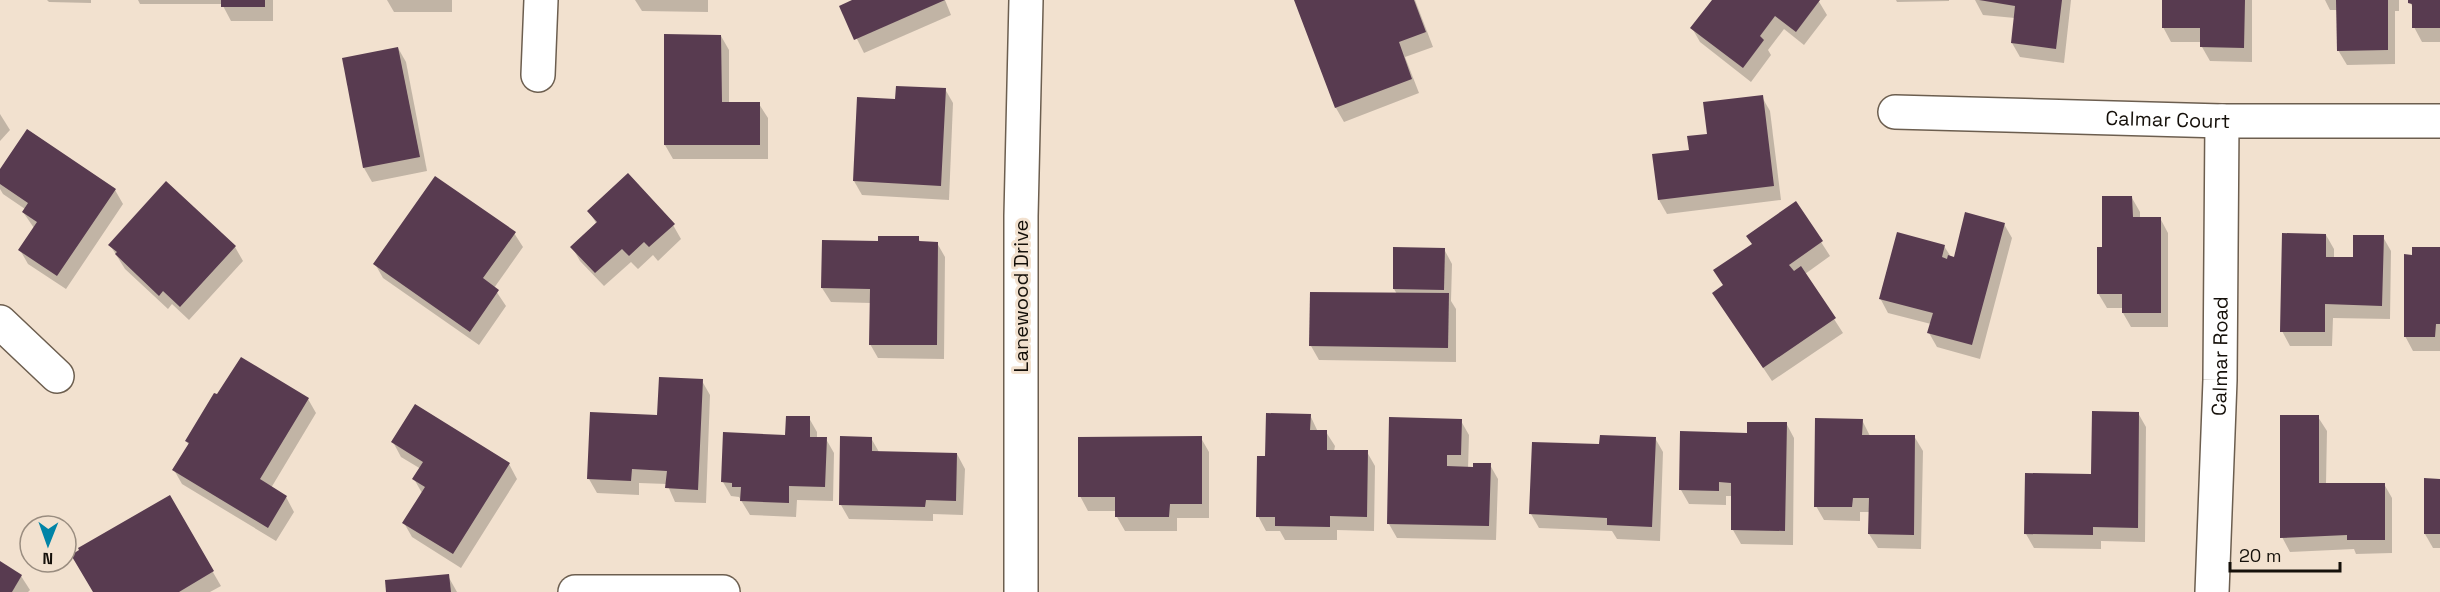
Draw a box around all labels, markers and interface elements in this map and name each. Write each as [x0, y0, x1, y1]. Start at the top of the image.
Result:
street label: Calmar Court [2105, 105, 2230, 134]
street label: Lanewood Drive [1008, 220, 1034, 372]
street label: Calmar Road [2206, 296, 2234, 416]
north arrow [18, 514, 78, 574]
scale bar [2230, 535, 2340, 573]
text: 20 m [2239, 544, 2282, 567]
text: N [42, 548, 53, 569]

